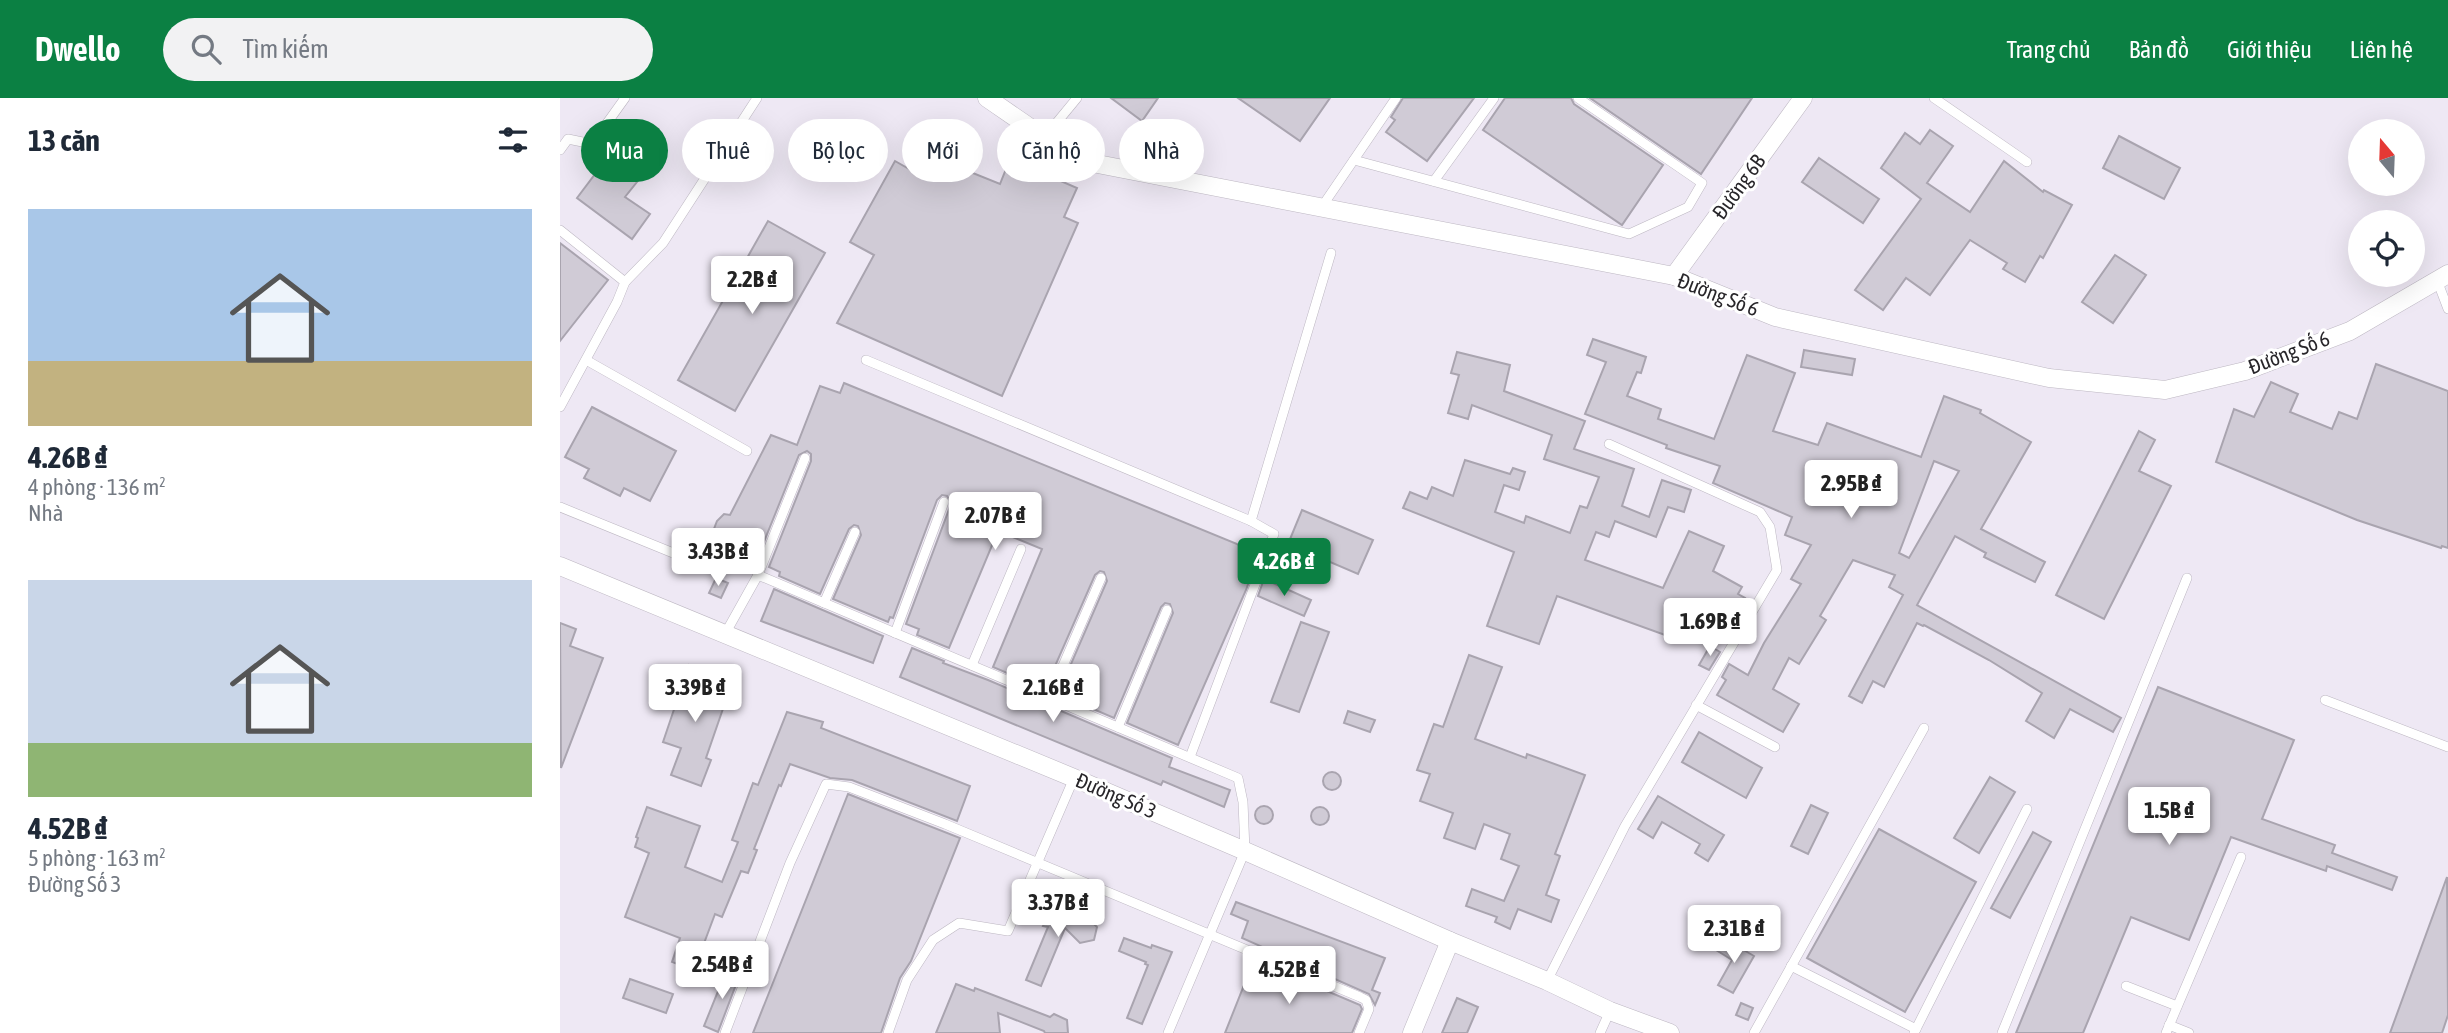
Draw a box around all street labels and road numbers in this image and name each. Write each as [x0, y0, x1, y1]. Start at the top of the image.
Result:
street label: Đường 6B [1707, 150, 1770, 223]
street label: Đường Số 6 [1674, 268, 1763, 321]
street label: Đường Số 6 [2245, 326, 2333, 379]
street label: Đường Số 3 [1072, 767, 1160, 823]

